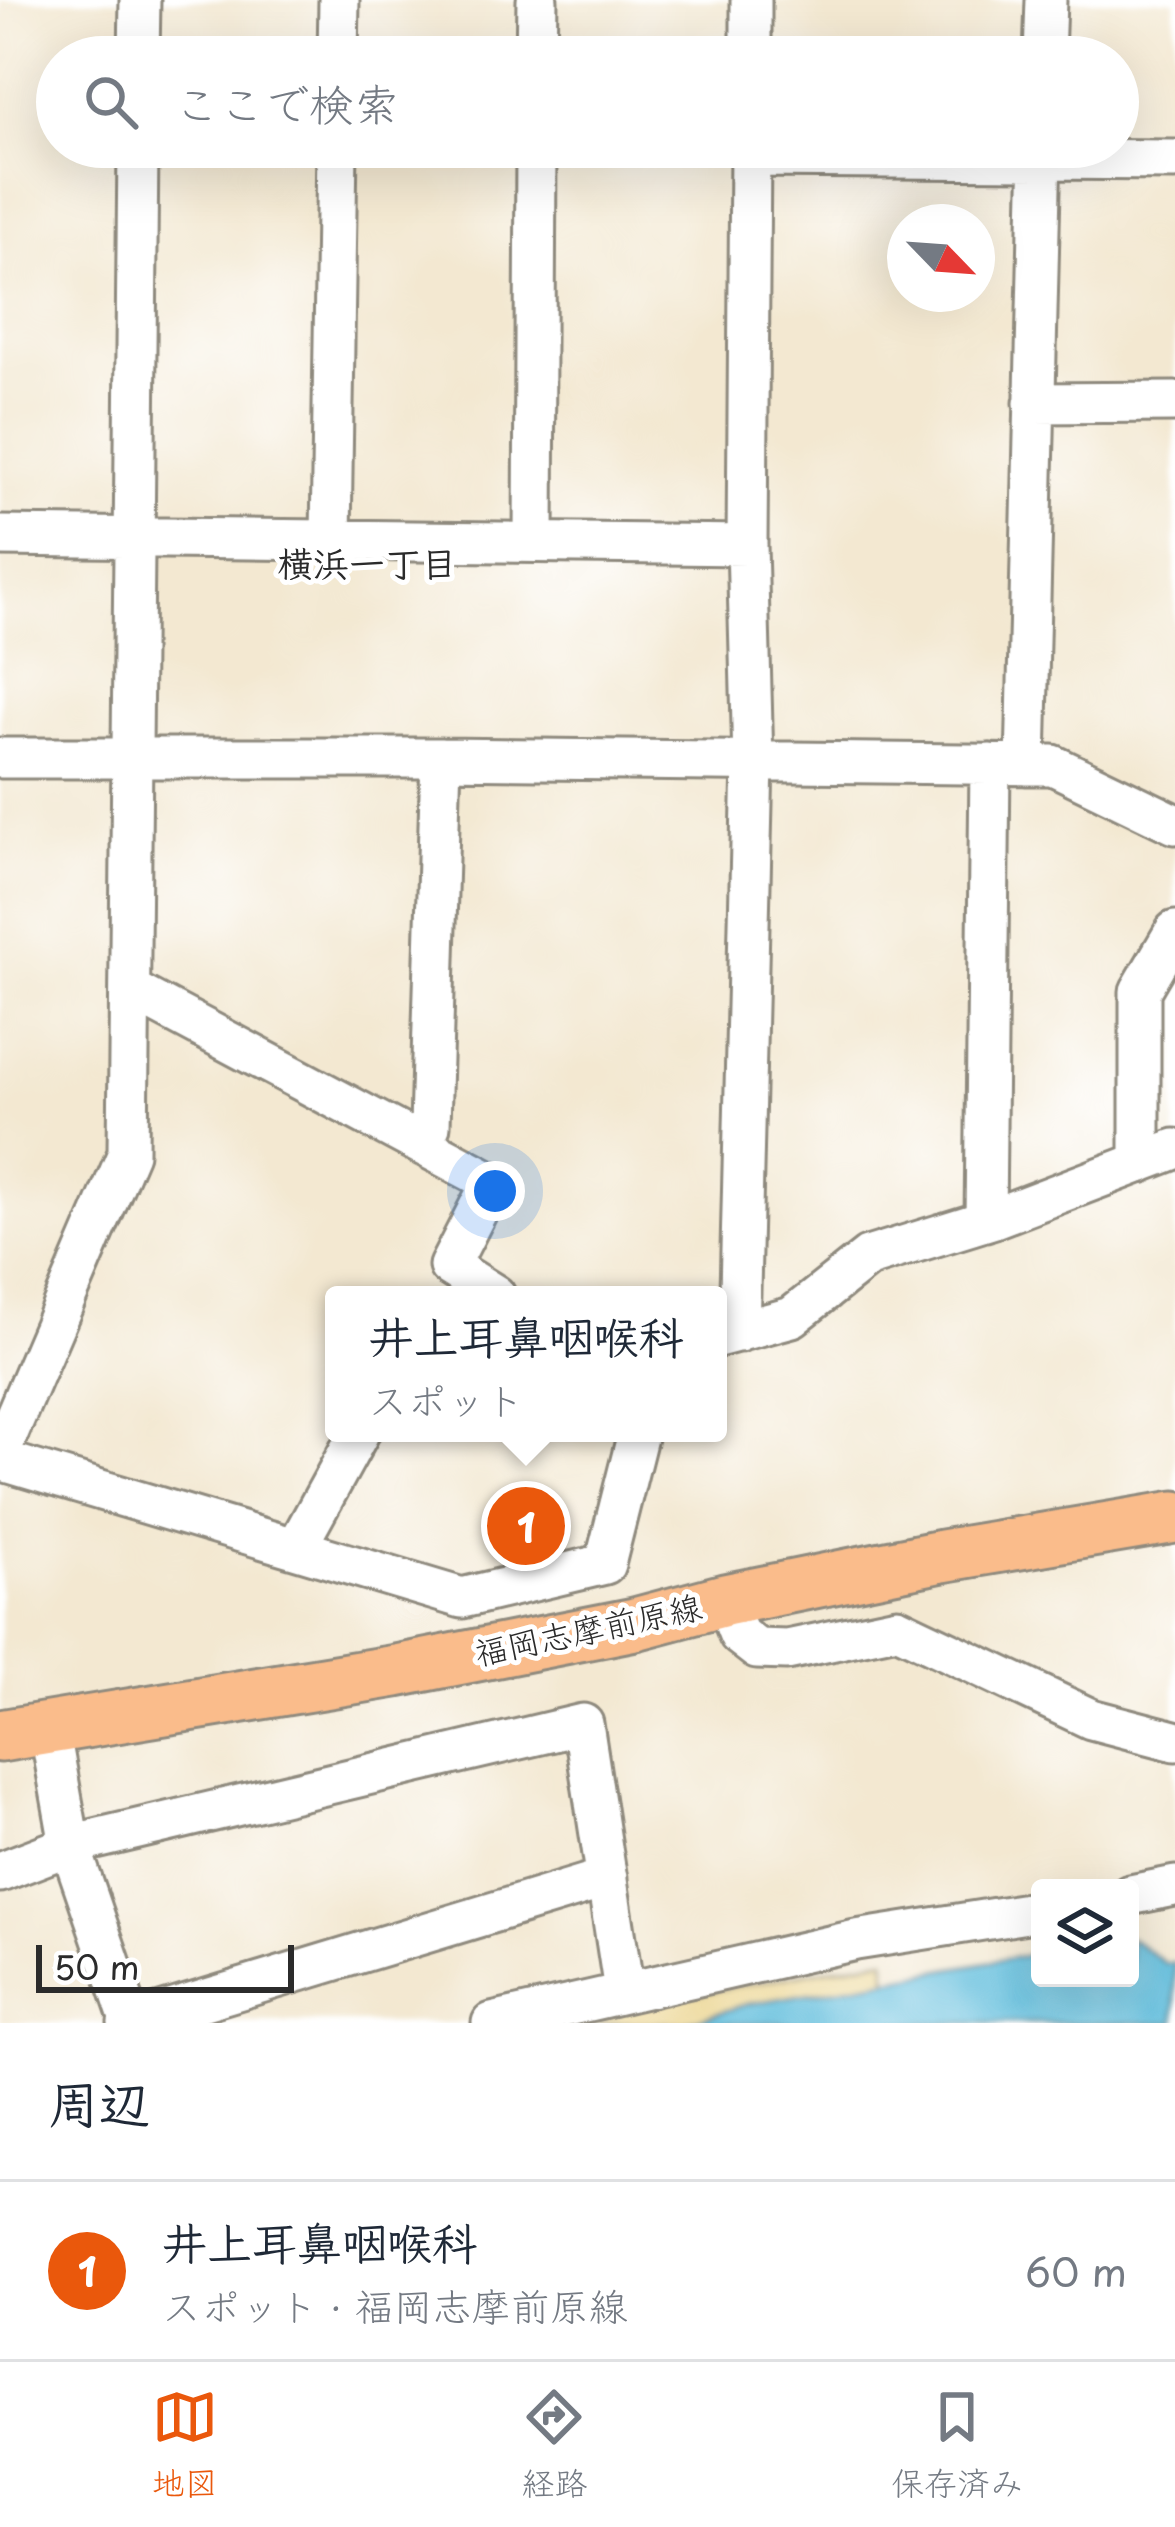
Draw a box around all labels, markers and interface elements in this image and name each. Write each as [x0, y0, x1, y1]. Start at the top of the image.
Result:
search box [36, 36, 1139, 168]
text: ここで検索 [174, 68, 399, 136]
icon: search [78, 69, 144, 135]
north arrow [887, 204, 995, 312]
district label: 横浜一丁目 [277, 535, 457, 589]
your location [465, 1161, 525, 1221]
popup [325, 1286, 727, 1442]
text: 井上耳鼻咽喉科 [368, 1301, 684, 1369]
text: スポット [368, 1369, 525, 1428]
pin: 1 [487, 1481, 565, 1571]
street label: 福岡志摩前原線 [469, 1580, 706, 1677]
map controls [1031, 1879, 1139, 1987]
button: layers [1031, 1879, 1139, 1987]
scale bar [36, 1939, 294, 1992]
text: 50 m [54, 1941, 140, 1991]
text: 周辺 [48, 2063, 150, 2140]
text: 井上耳鼻咽喉科 [162, 2207, 477, 2275]
text: 1 [78, 2241, 96, 2300]
text: 60 m [1025, 2241, 1127, 2300]
text: スポット · 福岡志摩前原線 [162, 2275, 628, 2334]
tab: 地図 [152, 2384, 218, 2506]
tab: 経路 [521, 2384, 587, 2506]
tab: 保存済み [891, 2384, 1023, 2506]

